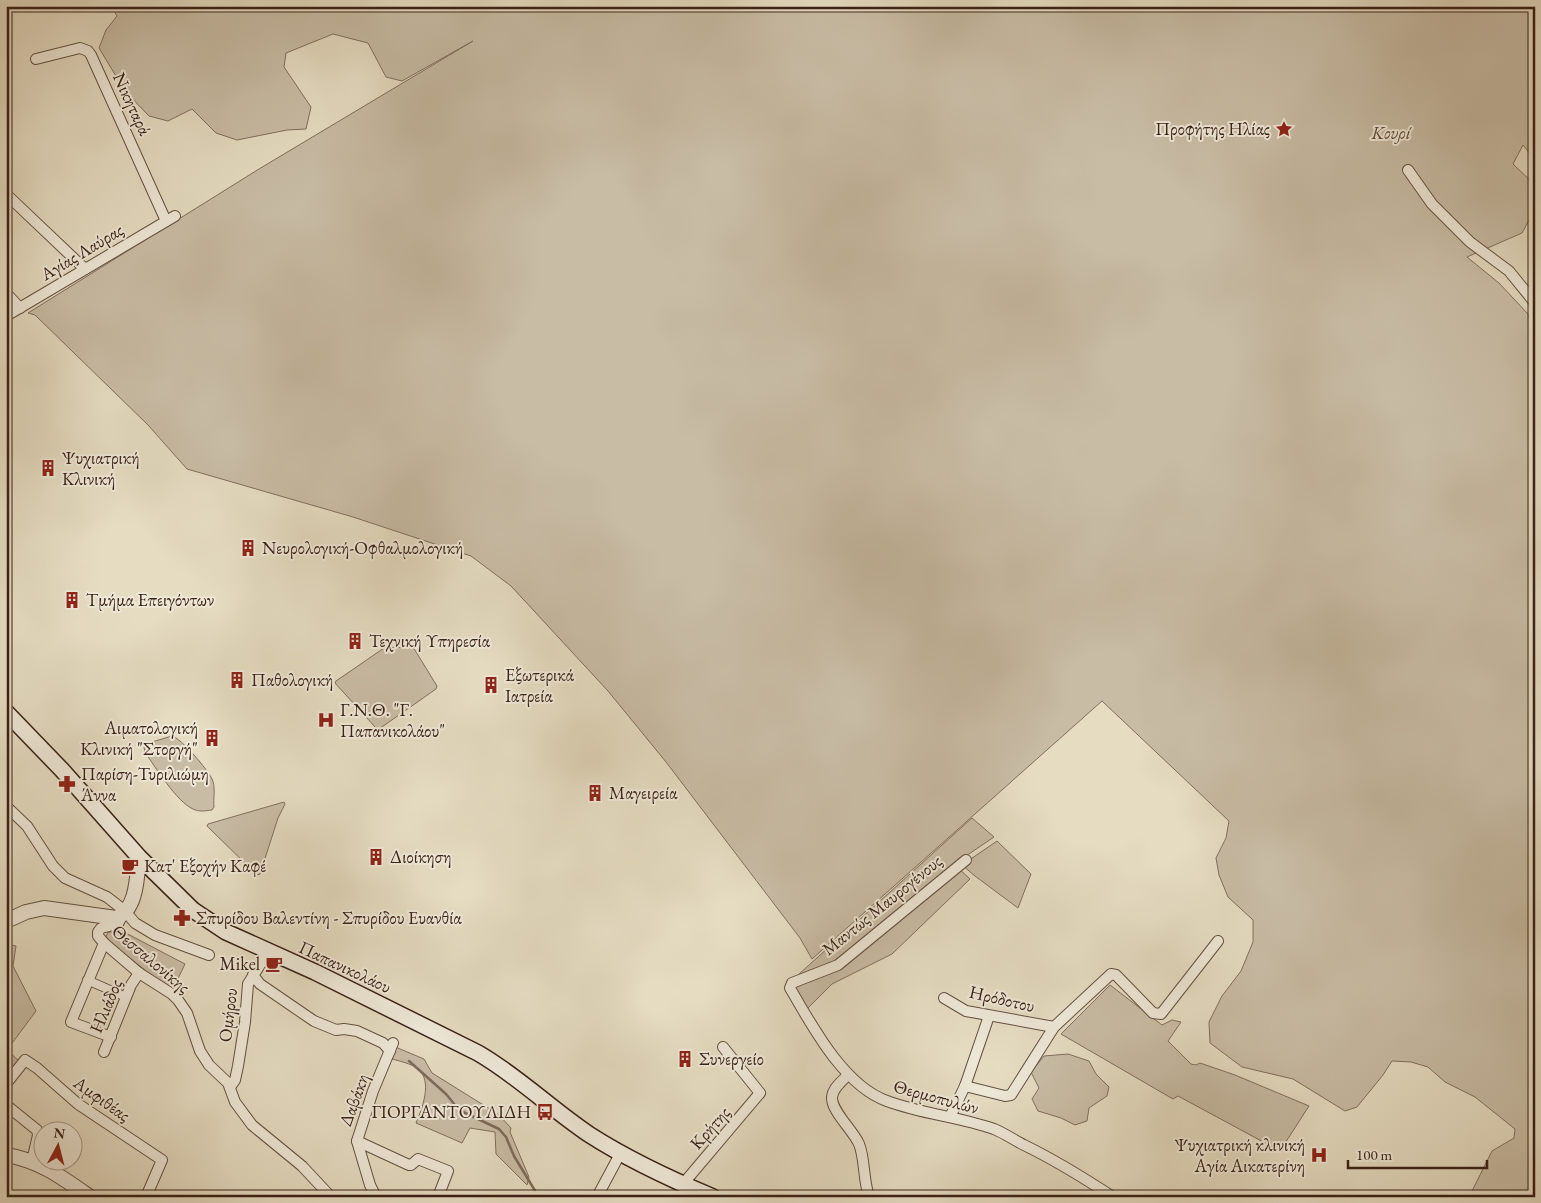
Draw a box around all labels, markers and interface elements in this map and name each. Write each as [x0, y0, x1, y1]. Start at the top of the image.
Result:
street label: Νικηταρά [108, 69, 157, 140]
place label: Προφήτης Ηλίας [1155, 117, 1270, 140]
place icon: Προφήτης Ηλίας [1274, 119, 1294, 139]
park label: Κουρί [1371, 121, 1413, 144]
street label: Αγίας Λαύρας [35, 218, 127, 286]
place label: Ψυχιατρική Κλινική [62, 446, 140, 490]
building icon: Ψυχιατρική Κλινική [38, 458, 58, 478]
place label: Νευρολογική-Οφθαλμολογική [262, 536, 463, 559]
building icon: Νευρολογική-Οφθαλμολογική [238, 538, 258, 558]
place label: Τμήμα Επειγόντων [86, 588, 214, 611]
building icon: Τμήμα Επειγόντων [62, 590, 82, 610]
place label: Τεχνική Υπηρεσία [369, 629, 491, 652]
building icon: Τεχνική Υπηρεσία [345, 631, 365, 651]
place label: Εξωτερικά Ιατρεία [505, 663, 575, 707]
place label: Παθολογική [251, 668, 333, 691]
building icon: Παθολογική [227, 670, 247, 690]
building icon: Εξωτερικά Ιατρεία [481, 675, 501, 695]
place label: Γ.Ν.Θ. "Γ. Παπανικολάου" [340, 698, 445, 742]
hospital icon: Γ.Ν.Θ. "Γ. Παπανικολάου" [316, 710, 336, 730]
place label: Αιματολογική Κλινική "Στοργή" [80, 716, 198, 760]
building icon: Αιματολογική Κλινική "Στοργή" [202, 728, 222, 748]
place label: Παρίση-Τυριλιώμη Άννα [80, 762, 209, 806]
pharmacy icon: Παρίση-Τυριλιώμη Άννα [57, 774, 77, 794]
place label: Μαγειρεία [609, 781, 678, 804]
building icon: Μαγειρεία [585, 783, 605, 803]
place label: Διοίκηση [390, 845, 452, 868]
building icon: Διοίκηση [366, 847, 386, 867]
street label: Μαντώς Μαυρογένους [817, 849, 947, 960]
place label: Κατ' Εξοχήν Καφέ [144, 854, 266, 877]
cafe icon: Κατ' Εξοχήν Καφέ [120, 856, 140, 876]
place label: Σπυρίδου Βαλεντίνη - Σπυρίδου Ευανθία [196, 906, 462, 929]
pharmacy icon: Σπυρίδου Βαλεντίνη - Σπυρίδου Ευανθία [172, 908, 192, 928]
street label: Θεσσαλονίκης [107, 919, 195, 998]
street label: Παπανικολάου [295, 935, 395, 998]
place label: Mikel [220, 952, 260, 975]
cafe icon: Mikel [264, 954, 284, 974]
street label: Ηλιάδος [84, 975, 127, 1036]
street label: Ηρόδοτου [967, 980, 1037, 1017]
street label: Ομήρου [213, 987, 242, 1043]
place label: Συνεργείο [699, 1047, 764, 1070]
building icon: Συνεργείο [675, 1049, 695, 1069]
street label: Αμφιθέας [69, 1070, 135, 1126]
street label: Δαβάκη [333, 1070, 374, 1129]
street label: Θερμοπυλών [891, 1074, 981, 1119]
place label: ΓΙΟΡΓΑΝΤΟΥΛΙΔΗ [371, 1100, 531, 1123]
street label: Κρήτης [685, 1101, 735, 1154]
bus stop icon: ΓΙΟΡΓΑΝΤΟΥΛΙΔΗ [535, 1102, 555, 1122]
north arrow [32, 1120, 82, 1170]
text: N [53, 1123, 67, 1143]
place label: Ψυχιατρική κλινική Αγία Αικατερίνη [1174, 1133, 1305, 1177]
scale bar [1348, 1138, 1487, 1170]
hospital icon: Ψυχιατρική κλινική Αγία Αικατερίνη [1309, 1145, 1329, 1165]
text: 100 m [1356, 1145, 1393, 1164]

